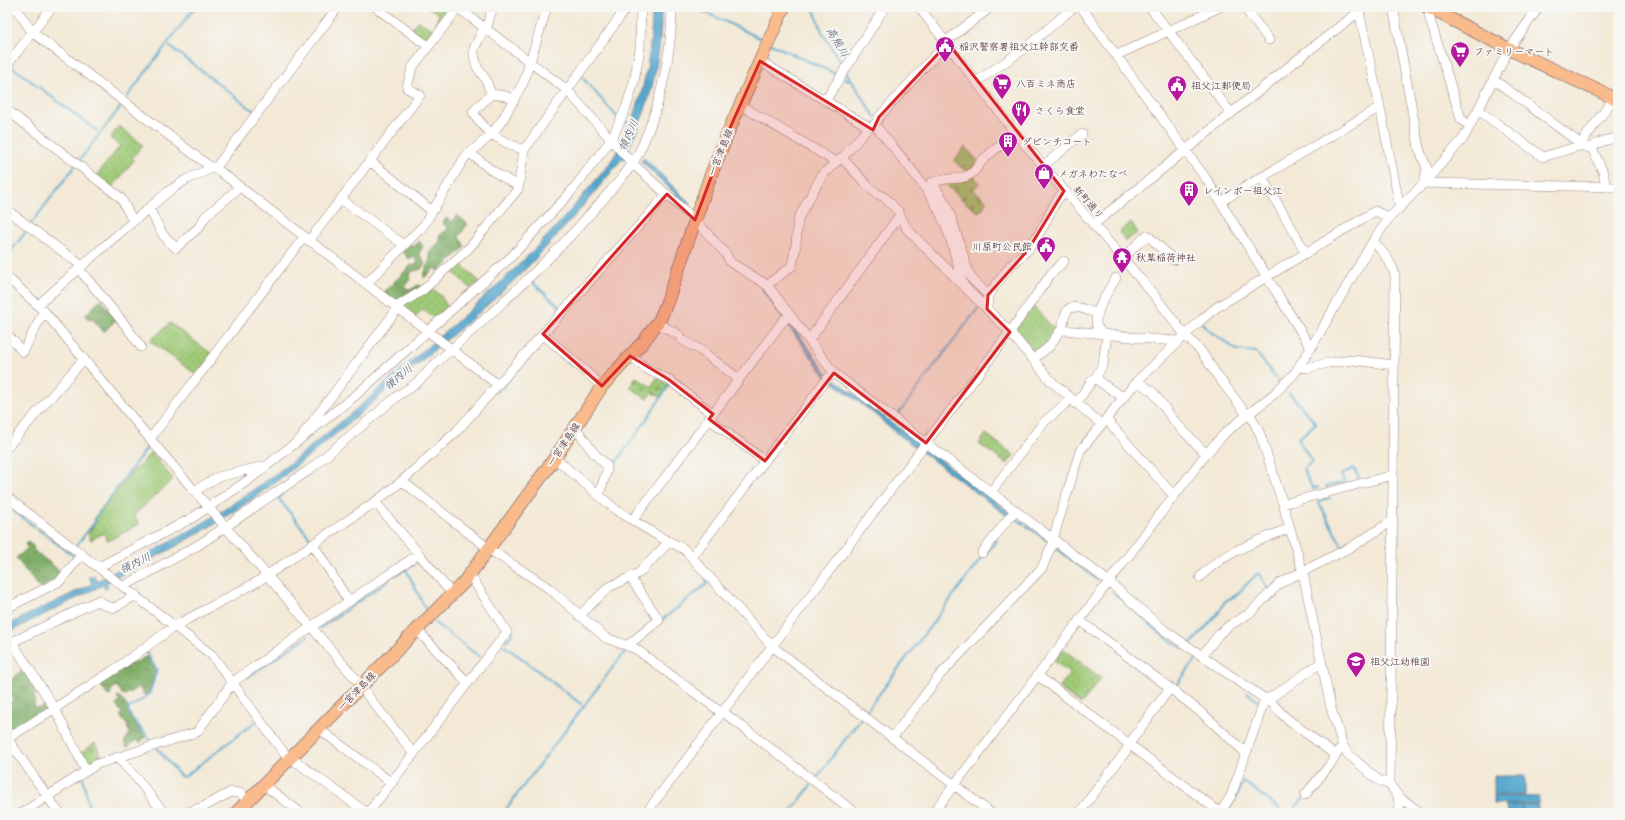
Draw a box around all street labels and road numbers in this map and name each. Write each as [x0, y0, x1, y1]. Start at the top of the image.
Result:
street label: 一宮津島線 [706, 127, 736, 178]
street label: 新町通り [1071, 184, 1106, 222]
street label: 一宮津島線 [545, 420, 583, 469]
street label: 一宮津島線 [335, 670, 378, 714]

